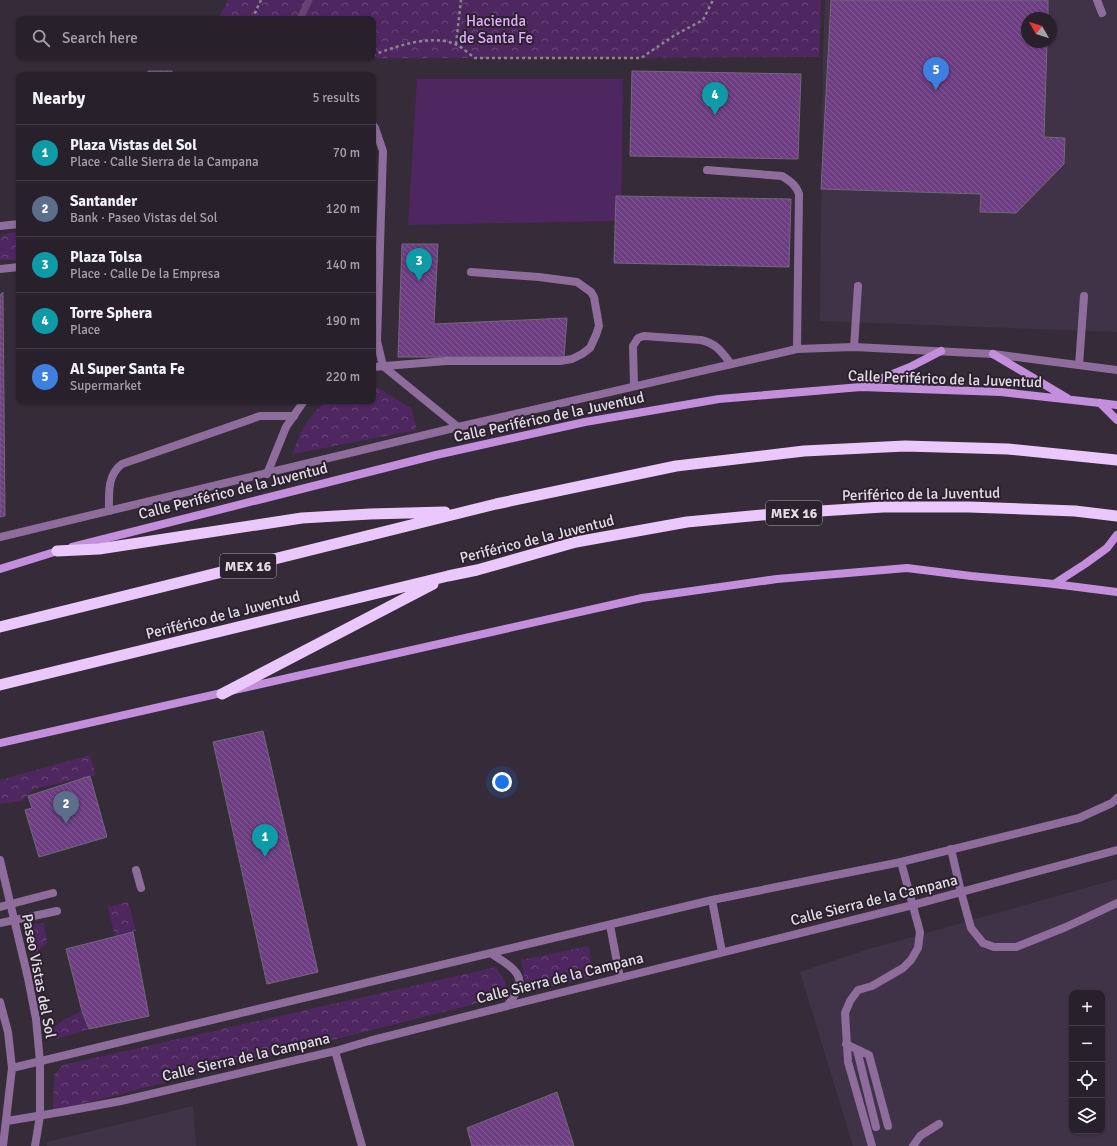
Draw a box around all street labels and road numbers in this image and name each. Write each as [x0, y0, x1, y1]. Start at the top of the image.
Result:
street label: Calle Periférico de la Juventud [848, 367, 1042, 391]
street label: Calle Periférico de la Juventud [452, 388, 646, 446]
street label: Calle Periférico de la Juventud [137, 459, 329, 523]
street label: Periférico de la Juventud [842, 484, 1000, 504]
road number: MEX 16 [766, 501, 822, 525]
street label: Periférico de la Juventud [458, 511, 616, 567]
road number: MEX 16 [220, 554, 276, 578]
street label: Periférico de la Juventud [144, 587, 302, 643]
street label: Calle Sierra de la Campana [789, 871, 959, 929]
street label: Paseo Vistas del Sol [18, 912, 60, 1040]
street label: Calle Sierra de la Campana [475, 949, 645, 1007]
street label: Calle Sierra de la Campana [160, 1029, 332, 1085]

